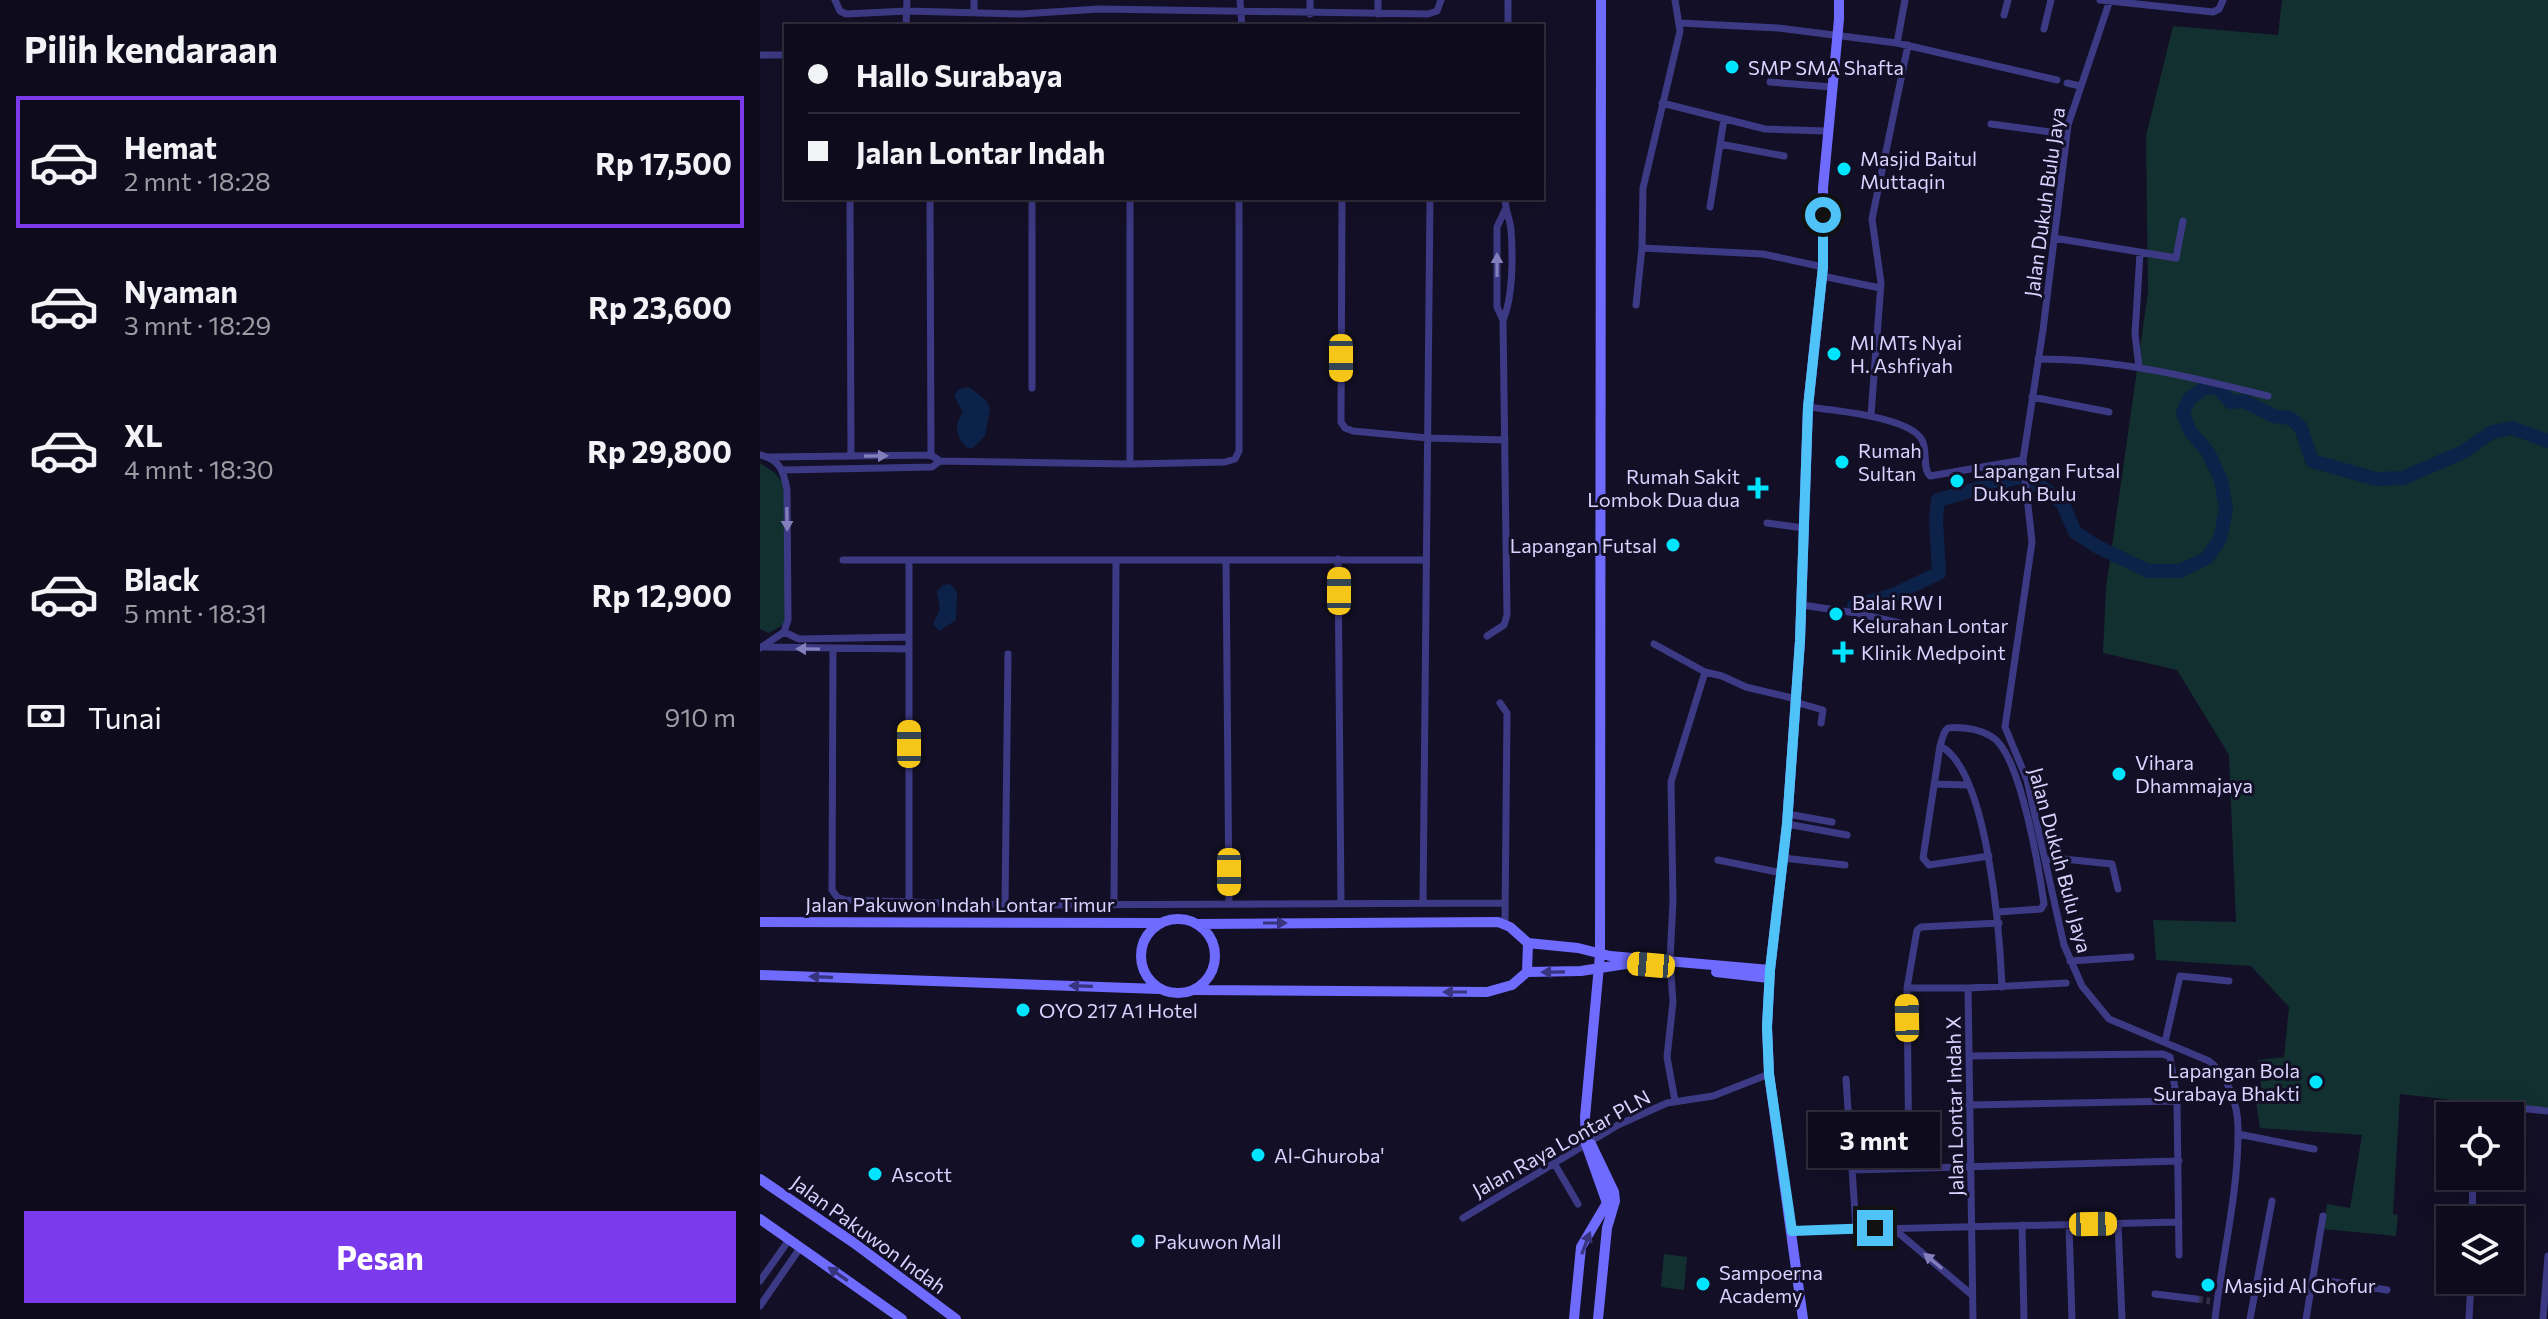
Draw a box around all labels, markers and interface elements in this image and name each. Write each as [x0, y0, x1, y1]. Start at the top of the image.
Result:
text: Pilih kendaraan [24, 26, 278, 70]
place label: SMP SMA Shafta [1748, 55, 1904, 79]
text: Hallo Surabaya [856, 56, 1063, 93]
marker: SMP SMA Shafta [1723, 58, 1741, 76]
street label: Jalan Dukuh Bulu Jaya [2019, 106, 2069, 298]
icon: car [28, 126, 100, 198]
text: Hemat [124, 128, 217, 165]
text: Jalan Lontar Indah [856, 133, 1105, 170]
text: Rp 17,500 [595, 144, 732, 181]
place label: Masjid Baitul Muttaqin [1860, 146, 1977, 193]
marker: Masjid Baitul Muttaqin [1835, 160, 1853, 178]
text: 2 mnt · 18:28 [124, 165, 271, 196]
route start [1805, 197, 1841, 233]
one-way arrow [1491, 252, 1503, 277]
icon: car [28, 270, 100, 342]
text: Nyaman [124, 272, 238, 309]
text: Rp 23,600 [588, 288, 732, 325]
text: 3 mnt · 18:29 [124, 309, 271, 340]
place label: MI MTs Nyai H. Ashfiyah [1850, 330, 1962, 377]
car [1329, 334, 1353, 382]
marker: MI MTs Nyai H. Ashfiyah [1825, 345, 1843, 363]
icon: car [28, 414, 100, 486]
text: XL [124, 416, 163, 453]
text: Rp 29,800 [587, 432, 732, 469]
place label: Rumah Sultan [1858, 438, 1922, 485]
one-way arrow [864, 449, 889, 462]
text: 4 mnt · 18:30 [124, 453, 274, 484]
marker: Rumah Sultan [1833, 453, 1851, 471]
place label: Lapangan Futsal Dukuh Bulu [1973, 458, 2120, 505]
place label: Rumah Sakit Lombok Dua dua [1587, 464, 1740, 511]
marker: Lapangan Futsal Dukuh Bulu [1948, 472, 1966, 490]
marker: Rumah Sakit Lombok Dua dua [1747, 477, 1769, 499]
one-way arrow [781, 507, 793, 532]
place label: Lapangan Futsal [1510, 533, 1657, 557]
marker: Lapangan Futsal [1664, 536, 1682, 554]
icon: car [28, 558, 100, 630]
text: Black [124, 560, 200, 597]
car [1327, 567, 1351, 615]
text: Rp 12,900 [592, 576, 732, 613]
place label: Balai RW I Kelurahan Lontar [1852, 590, 2008, 637]
text: 5 mnt · 18:31 [124, 597, 267, 628]
marker: Balai RW I Kelurahan Lontar [1827, 605, 1845, 623]
place label: Klinik Medpoint [1861, 640, 2006, 664]
marker: Klinik Medpoint [1832, 641, 1854, 663]
one-way arrow [795, 643, 820, 655]
icon: cash [24, 694, 68, 738]
text: Tunai [88, 698, 162, 735]
text: 910 m [664, 701, 736, 732]
car [897, 720, 921, 768]
place label: Vihara Dhammajaya [2135, 750, 2253, 797]
street label: Jalan Dukuh Bulu Jaya [2025, 765, 2097, 955]
marker: Vihara Dhammajaya [2110, 765, 2128, 783]
car [1217, 848, 1241, 896]
street label: Jalan Pakuwon Indah Lontar Timur [805, 892, 1115, 916]
one-way arrow [1263, 917, 1288, 929]
car [1626, 951, 1676, 979]
one-way arrow [1540, 965, 1565, 978]
one-way arrow [808, 971, 833, 984]
one-way arrow [1068, 980, 1093, 993]
one-way arrow [1442, 986, 1467, 998]
car [1895, 994, 1919, 1042]
place label: OYO 217 A1 Hotel [1039, 998, 1198, 1022]
marker: OYO 217 A1 Hotel [1014, 1001, 1032, 1019]
street label: Jalan Lontar Indah X [1940, 1016, 1968, 1196]
place label: Lapangan Bola Surabaya Bhakti [2153, 1058, 2300, 1105]
marker: Lapangan Bola Surabaya Bhakti [2307, 1073, 2325, 1091]
street label: Jalan Raya Lontar PLN [1468, 1084, 1654, 1202]
map controls [2436, 1102, 2524, 1294]
button: locate [2436, 1102, 2524, 1190]
callout: 3 mnt [1809, 1112, 1941, 1168]
text: 3 mnt [1840, 1124, 1908, 1155]
place label: Al-Ghuroba' [1274, 1143, 1385, 1167]
marker: Al-Ghuroba' [1249, 1146, 1267, 1164]
place label: Ascott [891, 1162, 952, 1186]
marker: Ascott [866, 1165, 884, 1183]
street label: Jalan Pakuwon Indah [787, 1170, 951, 1298]
button: layers [2436, 1206, 2524, 1294]
route end [1857, 1210, 1893, 1246]
button: Pesan [24, 1211, 736, 1303]
car [2069, 1212, 2117, 1236]
place label: Pakuwon Mall [1154, 1229, 1282, 1253]
one-way arrow [1580, 1230, 1593, 1254]
marker: Pakuwon Mall [1129, 1232, 1147, 1250]
one-way arrow [1923, 1253, 1943, 1270]
place label: Sampoerna Academy [1719, 1260, 1823, 1307]
one-way arrow [828, 1267, 849, 1282]
place label: Masjid Al Ghofur [2224, 1273, 2376, 1297]
marker: Sampoerna Academy [1694, 1275, 1712, 1293]
marker: Masjid Al Ghofur [2199, 1276, 2217, 1294]

